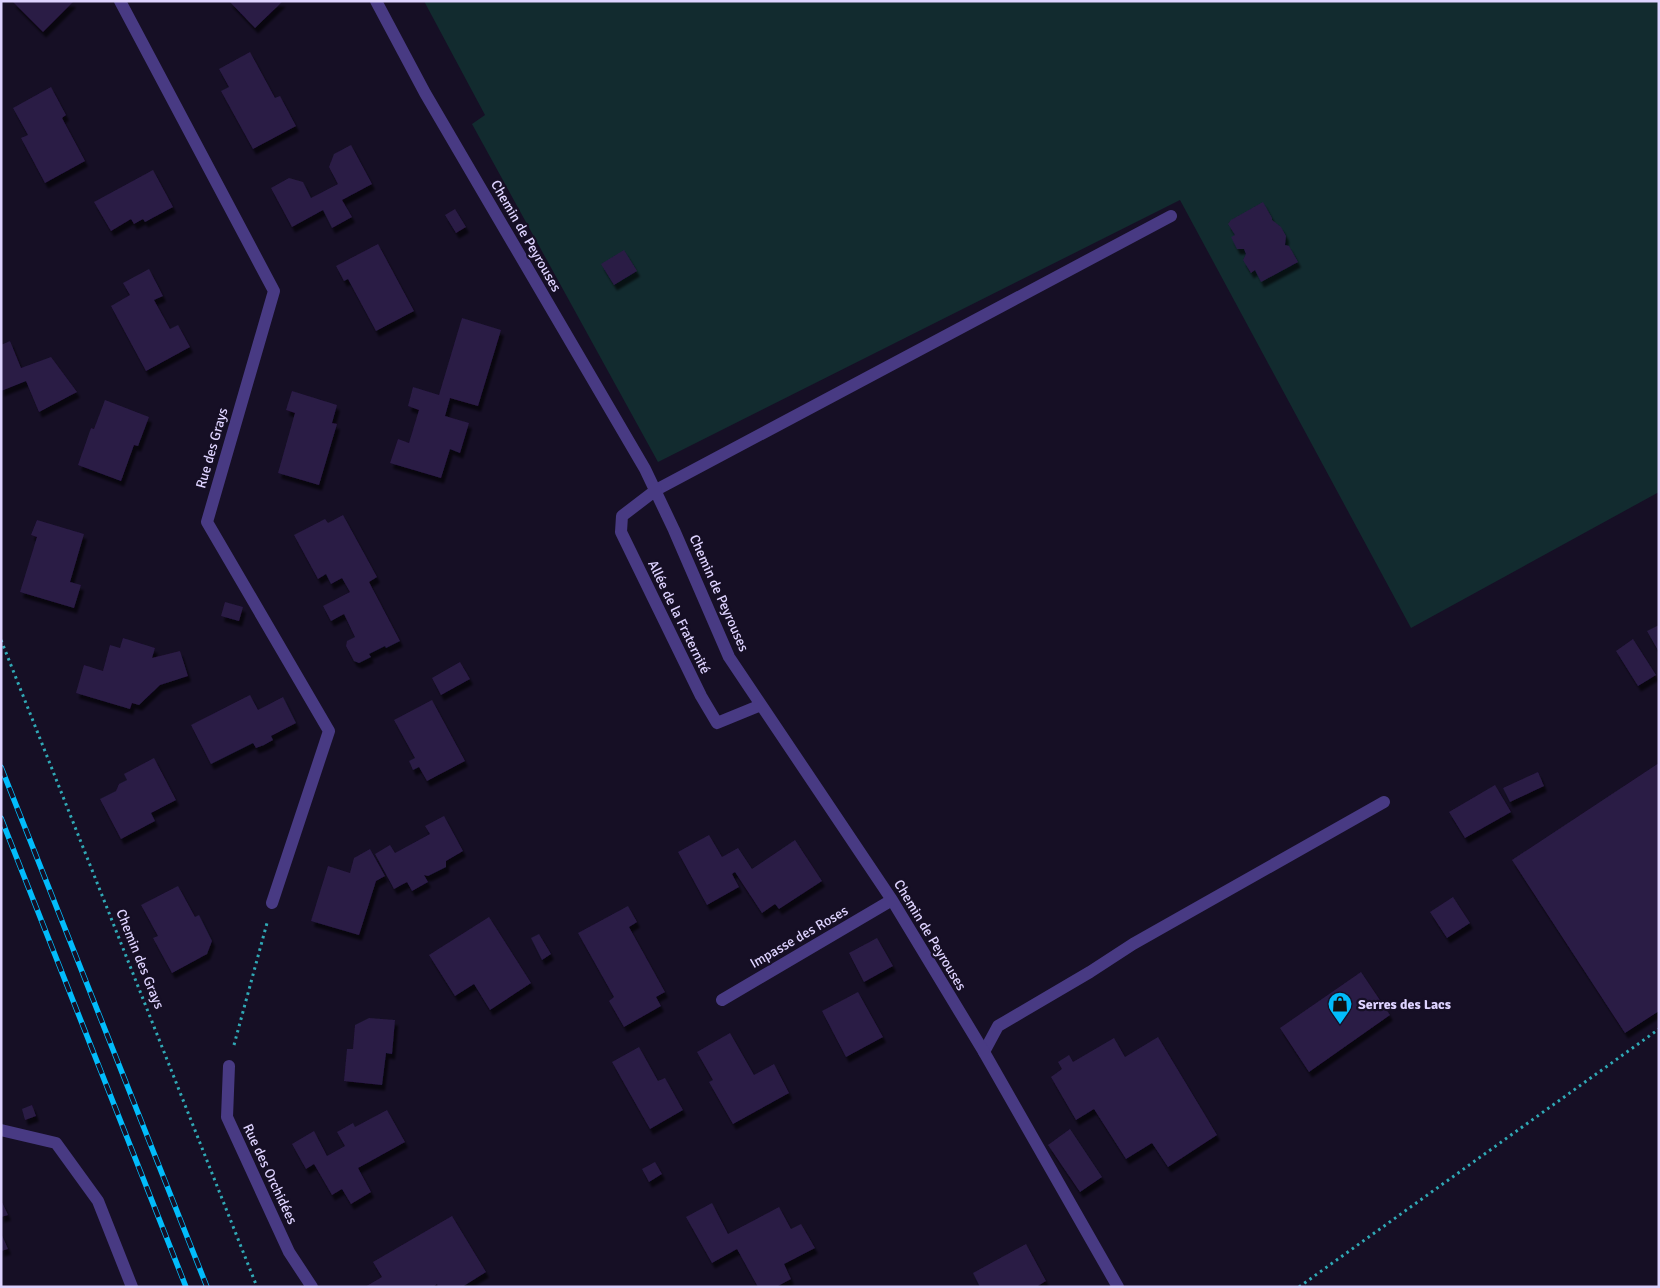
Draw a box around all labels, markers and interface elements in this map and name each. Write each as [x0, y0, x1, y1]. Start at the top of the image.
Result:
street label: Chemin de Peyrouses [487, 177, 565, 295]
street label: Rue des Grays [192, 406, 232, 490]
street label: Chemin de Peyrouses [686, 532, 752, 654]
street label: Allée de la Fraternité [644, 557, 714, 677]
street label: Chemin de Peyrouses [890, 877, 970, 993]
street label: Impasse des Roses [747, 902, 851, 972]
street label: Chemin des Grays [112, 907, 168, 1011]
shop icon: Serres des Lacs [1327, 991, 1353, 1025]
place label: Serres des Lacs [1358, 996, 1451, 1013]
street label: Rue des Orchidées [239, 1121, 301, 1227]

